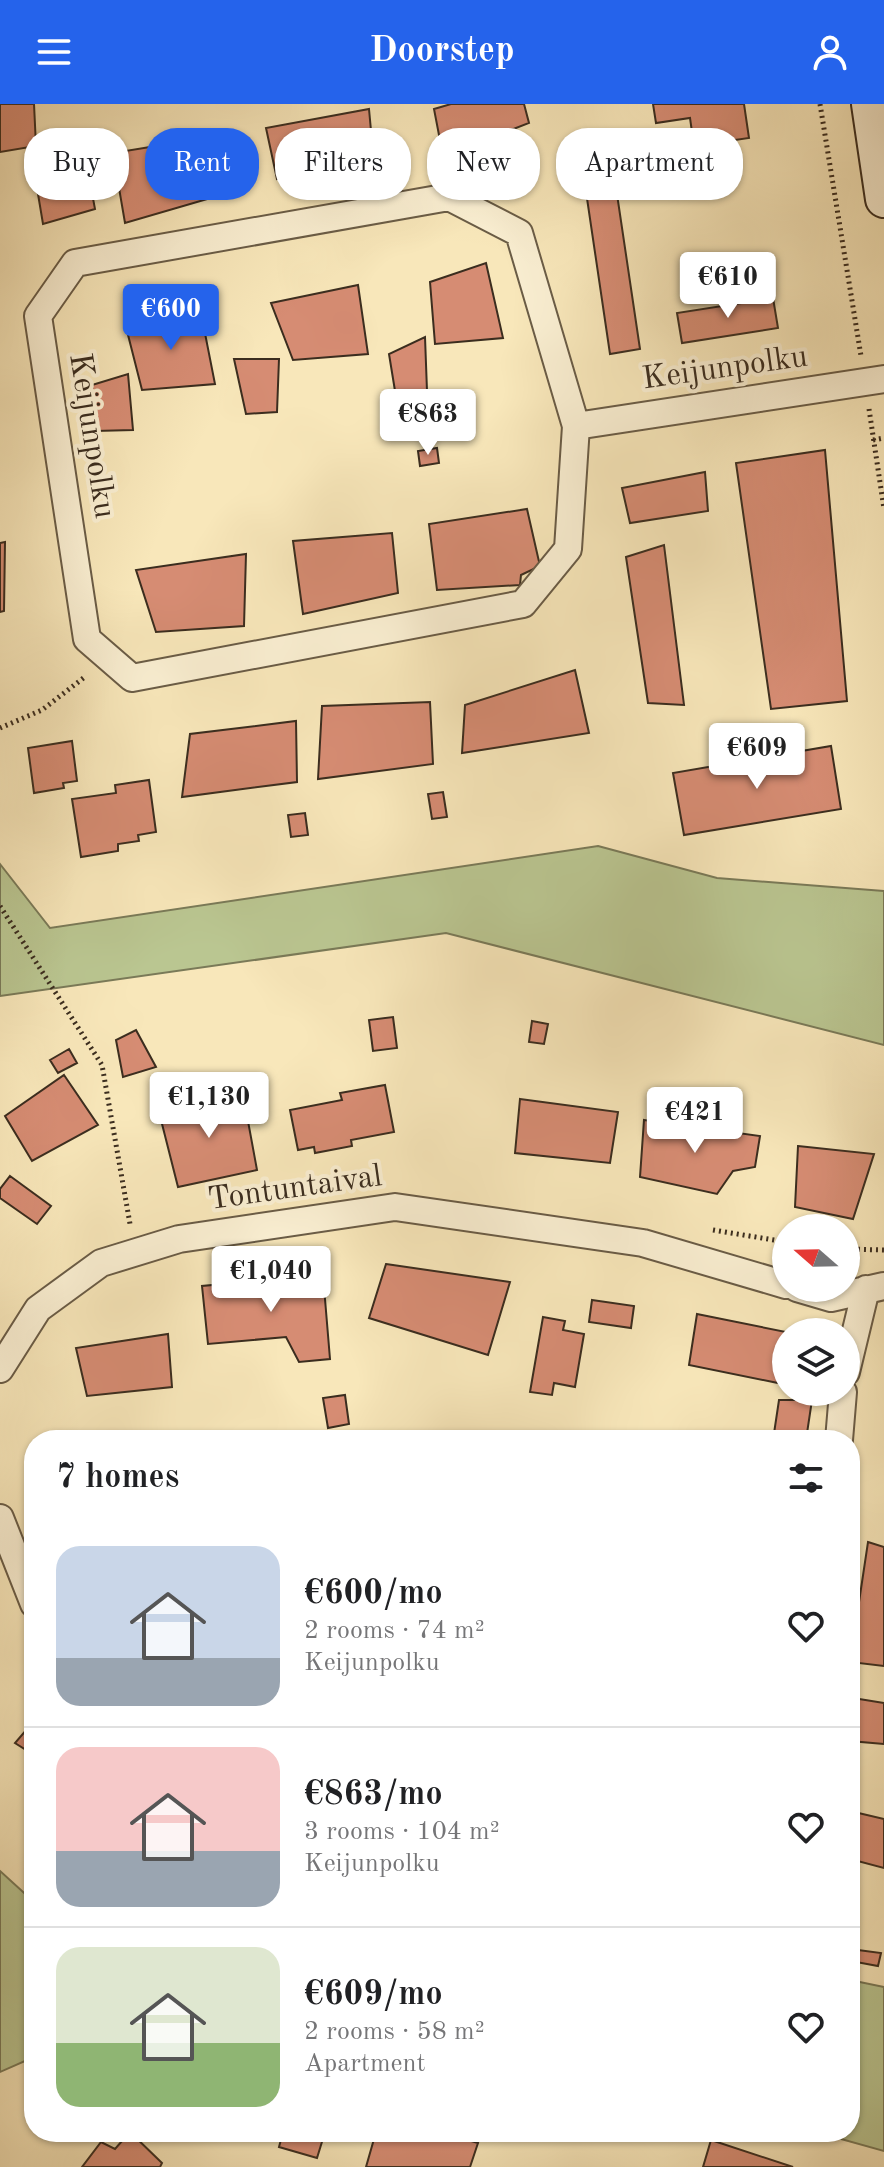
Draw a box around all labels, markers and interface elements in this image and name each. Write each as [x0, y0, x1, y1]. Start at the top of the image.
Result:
icon: menu [32, 30, 76, 74]
icon: person [808, 30, 852, 74]
text: Doorstep [369, 34, 515, 70]
chip: Buy [24, 128, 129, 200]
chip: Rent [145, 128, 259, 200]
chip: Filters [275, 128, 411, 200]
chip: New [427, 128, 540, 200]
chip: Apartment [556, 128, 743, 200]
pin: €610 [681, 252, 775, 320]
text: €610 [698, 265, 758, 291]
pin: €600 [124, 284, 218, 352]
text: €600 [141, 297, 201, 323]
street label: Keijunpolku [640, 342, 810, 396]
street label: Keijunpolku [62, 351, 120, 521]
pin: €863 [381, 389, 475, 457]
text: €863 [398, 402, 458, 428]
pin: €609 [710, 723, 804, 791]
text: €609 [727, 736, 787, 762]
pin: €1,130 [144, 1072, 274, 1140]
text: €1,130 [168, 1085, 250, 1111]
pin: €421 [648, 1087, 742, 1155]
text: €421 [665, 1100, 725, 1126]
street label: Tontuntaival [206, 1161, 384, 1217]
north arrow [772, 1214, 860, 1302]
map controls [772, 1214, 860, 1406]
pin: €1,040 [206, 1246, 336, 1314]
text: €1,040 [230, 1259, 312, 1285]
button: layers [772, 1318, 860, 1406]
icon: filters [784, 1456, 828, 1500]
text: 7 homes [56, 1461, 179, 1495]
text: €600/mo [304, 1577, 443, 1611]
icon: home [120, 1578, 216, 1674]
icon: heart [784, 1604, 828, 1648]
text: 2 rooms · 74 m² [304, 1618, 485, 1644]
text: Keijunpolku [304, 1650, 440, 1676]
text: €863/mo [304, 1778, 443, 1812]
icon: home [120, 1779, 216, 1875]
icon: heart [784, 1805, 828, 1849]
text: 3 rooms · 104 m² [304, 1819, 500, 1845]
text: Keijunpolku [304, 1851, 440, 1877]
text: €609/mo [304, 1978, 443, 2012]
icon: home [120, 1979, 216, 2075]
icon: heart [784, 2005, 828, 2049]
text: 2 rooms · 58 m² [304, 2019, 485, 2045]
text: Apartment [304, 2051, 426, 2077]

